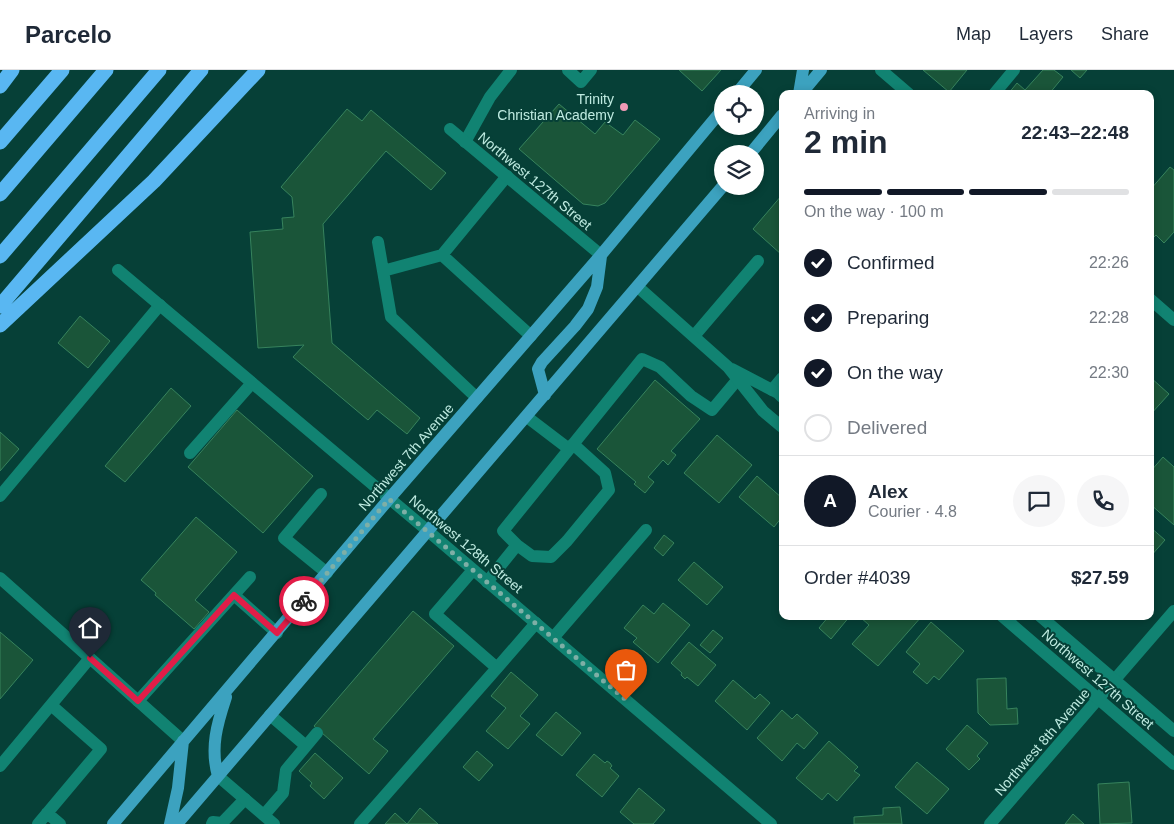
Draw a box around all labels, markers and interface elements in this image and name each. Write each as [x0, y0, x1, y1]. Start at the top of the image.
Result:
text: Parcelo [25, 21, 112, 48]
text: Map [956, 24, 991, 44]
text: Layers [1019, 24, 1073, 44]
text: Share [1101, 24, 1149, 44]
map controls [714, 85, 764, 195]
button: locate [714, 85, 764, 135]
place label: Trinity Christian Academy [497, 91, 614, 123]
marker: Trinity Christian Academy [618, 101, 630, 113]
text: Arriving in [804, 105, 875, 122]
text: 22:43–22:48 [1021, 122, 1129, 143]
text: 2 min [804, 124, 888, 160]
street label: Northwest 127th Street [475, 129, 595, 233]
button: layers [714, 145, 764, 195]
text: On the way · 100 m [804, 203, 944, 220]
icon: check [804, 249, 832, 277]
text: Confirmed [847, 252, 935, 273]
text: 22:26 [1089, 254, 1129, 271]
icon: check [804, 304, 832, 332]
text: Preparing [847, 307, 929, 328]
text: 22:28 [1089, 309, 1129, 326]
icon: check [804, 359, 832, 387]
text: On the way [847, 362, 943, 383]
text: 22:30 [1089, 364, 1129, 381]
street label: Northwest 7th Avenue [355, 400, 457, 514]
text: Delivered [847, 417, 927, 438]
button: chat [1013, 475, 1065, 527]
button: phone [1077, 475, 1129, 527]
text: Alex [868, 481, 908, 502]
text: A [823, 490, 837, 511]
street label: Northwest 128th Street [406, 492, 526, 596]
text: Courier · 4.8 [868, 503, 957, 520]
text: Order #4039 [804, 567, 911, 588]
text: $27.59 [1071, 567, 1129, 588]
courier [279, 576, 329, 626]
icon: bike [290, 587, 318, 615]
pin [69, 607, 111, 658]
icon: home [76, 614, 104, 642]
street label: Northwest 127th Street [1039, 626, 1157, 732]
pin [605, 649, 647, 700]
icon: bag [612, 656, 640, 684]
street label: Northwest 8th Avenue [991, 685, 1093, 799]

